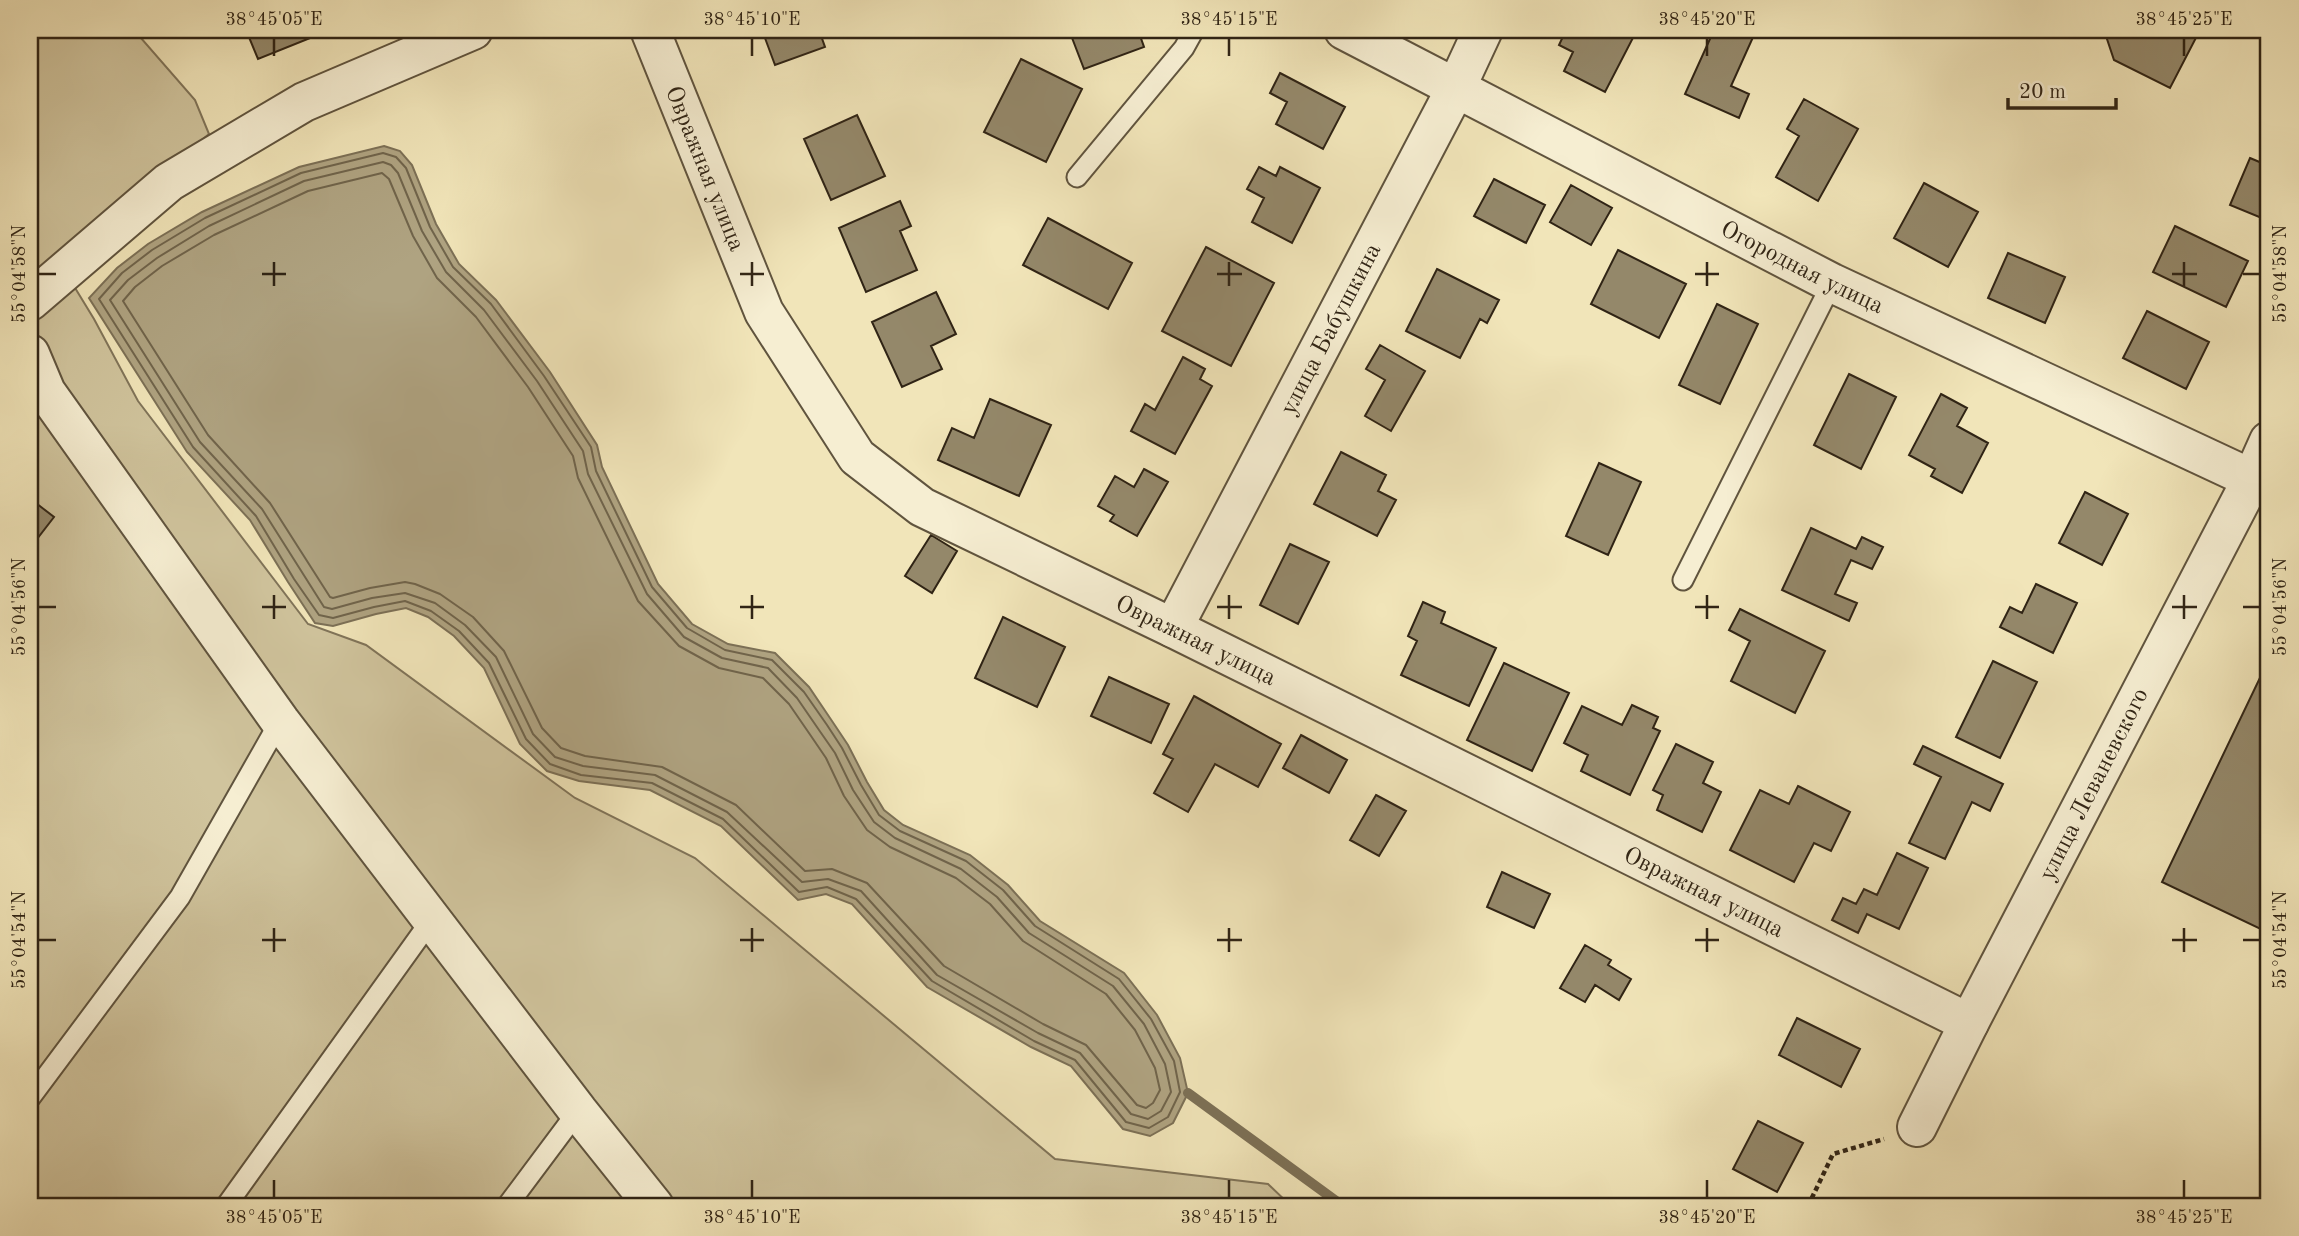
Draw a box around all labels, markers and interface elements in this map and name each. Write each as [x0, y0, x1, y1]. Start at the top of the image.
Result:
text: 38°45'05"E [226, 11, 322, 29]
text: 38°45'10"E [704, 11, 800, 29]
text: 38°45'15"E [1181, 11, 1277, 29]
text: 38°45'20"E [1659, 11, 1755, 29]
text: 38°45'25"E [2136, 11, 2232, 29]
scale bar [2008, 66, 2117, 110]
text: 20 m [2019, 82, 2066, 103]
street label: Овражная улица [660, 83, 748, 255]
street label: Огородная улица [1716, 217, 1887, 319]
text: 55°04'58"N [11, 225, 29, 323]
text: 55°04'58"N [2272, 225, 2290, 323]
street label: улица Бабушкина [1277, 240, 1386, 419]
text: 55°04'56"N [11, 558, 29, 656]
text: 55°04'56"N [2272, 558, 2290, 656]
street label: Овражная улица [1111, 592, 1279, 691]
street label: улица Леваневского [2036, 685, 2154, 885]
street label: Овражная улица [1619, 844, 1787, 943]
text: 55°04'54"N [11, 891, 29, 989]
text: 55°04'54"N [2272, 891, 2290, 989]
text: 38°45'05"E [226, 1209, 322, 1227]
text: 38°45'10"E [704, 1209, 800, 1227]
text: 38°45'15"E [1181, 1209, 1277, 1227]
text: 38°45'20"E [1659, 1209, 1755, 1227]
text: 38°45'25"E [2136, 1209, 2232, 1227]

